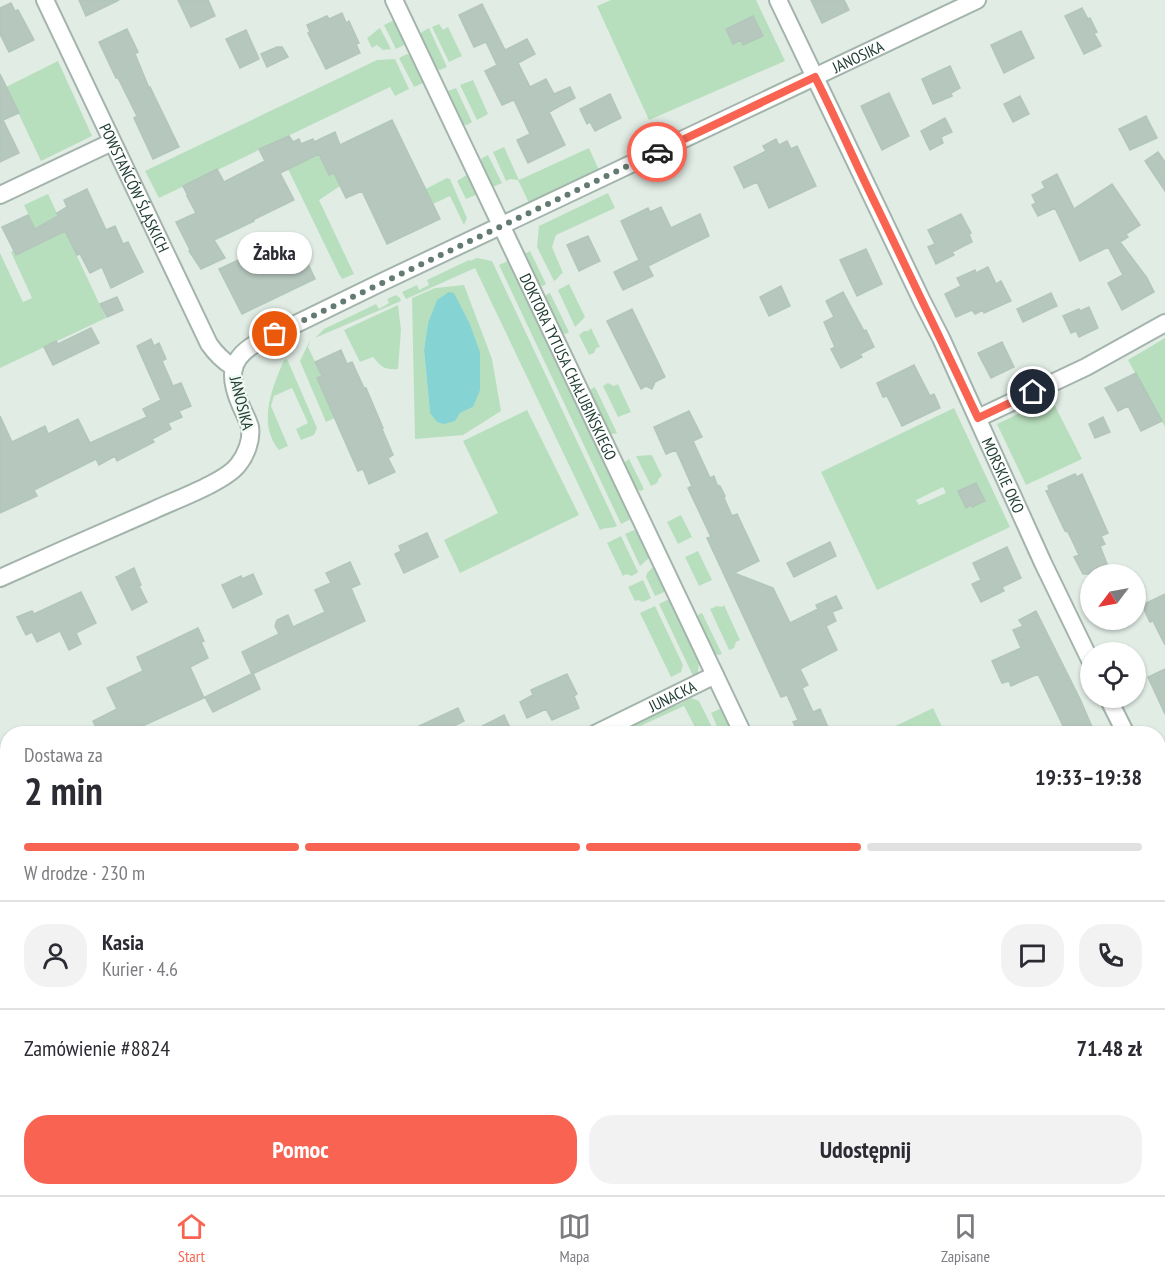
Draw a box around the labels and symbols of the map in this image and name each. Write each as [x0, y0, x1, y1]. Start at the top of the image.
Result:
street label: JANOSIKA [828, 36, 887, 78]
street label: POWSTAŃCÓW ŚLĄSKICH [95, 120, 174, 255]
courier [627, 122, 687, 182]
callout: Żabka [238, 232, 312, 274]
street label: DOKTORA TYTUSA CHAŁUBIŃSKIEGO [515, 270, 621, 463]
pin [249, 308, 300, 359]
pin [1007, 366, 1058, 417]
street label: JANOSIKA [225, 373, 258, 432]
street label: MORSKIE OKO [977, 434, 1029, 516]
north arrow [1080, 564, 1146, 630]
street label: JUNACKA [644, 676, 700, 717]

